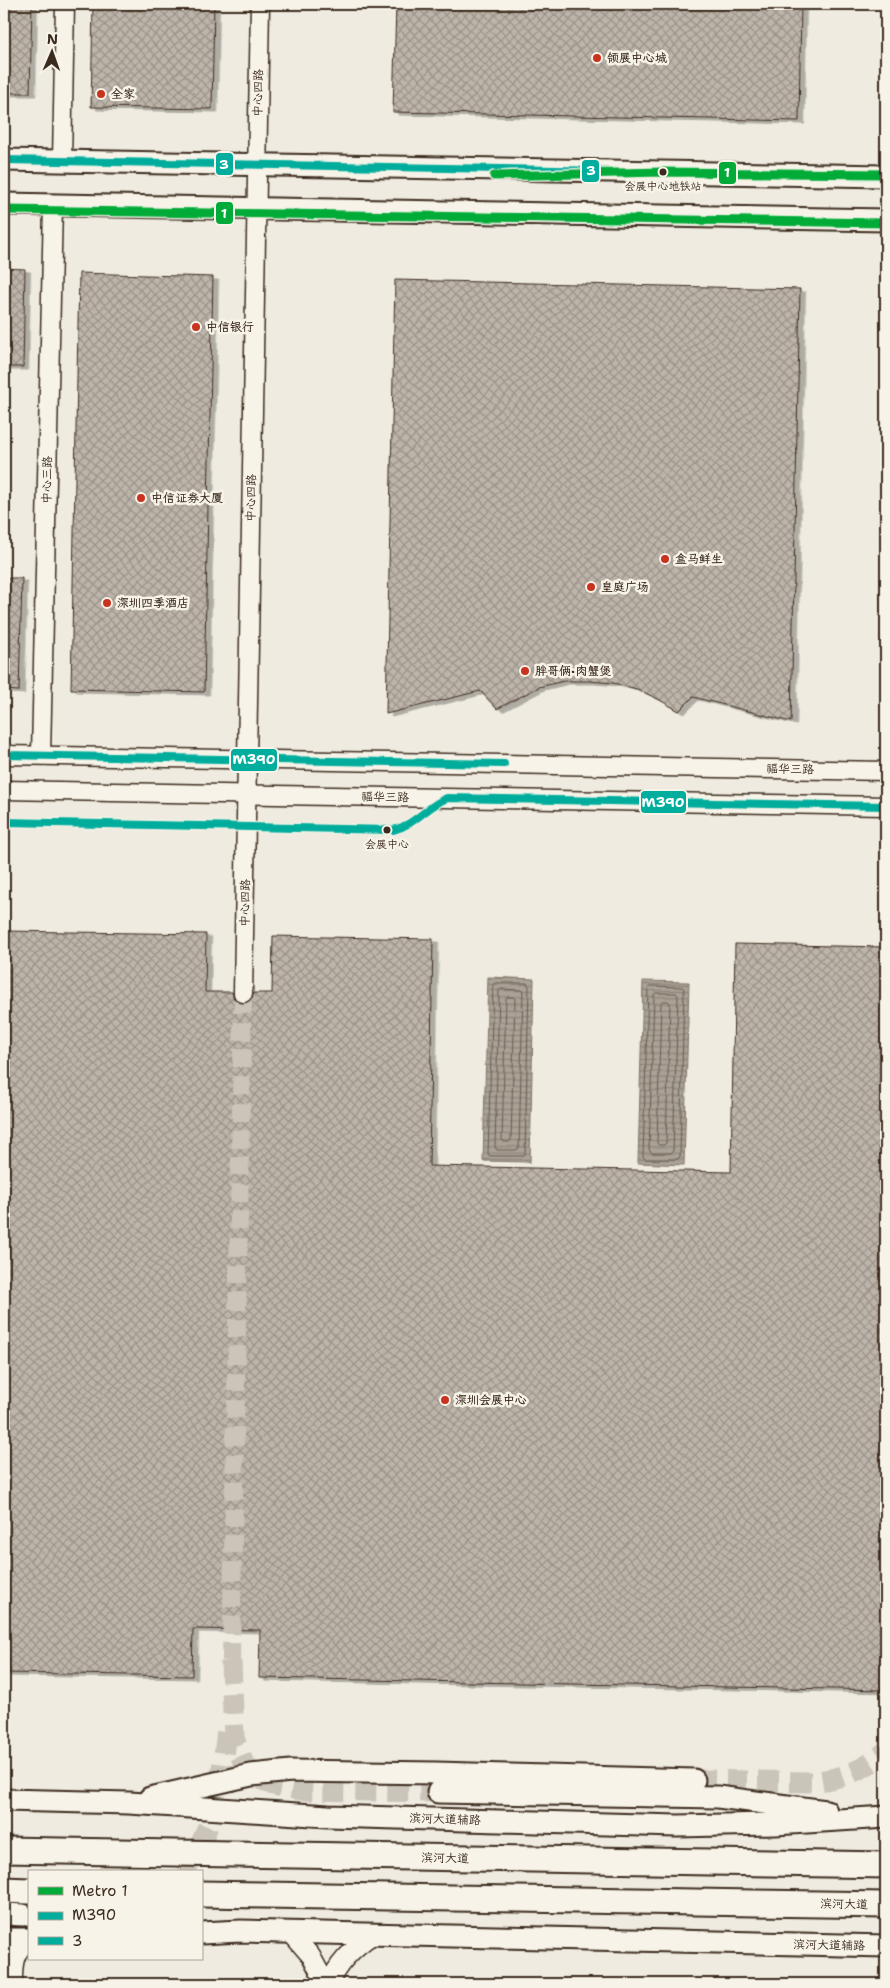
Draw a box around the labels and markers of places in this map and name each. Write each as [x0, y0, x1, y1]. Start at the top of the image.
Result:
place label: 领展中心城 [607, 50, 667, 66]
marker: 领展中心城 [591, 52, 603, 64]
place label: 全家 [111, 86, 135, 102]
marker: 全家 [95, 88, 107, 100]
marker: 会展中心地铁站 [658, 167, 668, 177]
place label: 会展中心地铁站 [625, 179, 702, 194]
place label: 中信银行 [206, 319, 254, 335]
marker: 中信银行 [190, 321, 202, 333]
place label: 中信证券大厦 [151, 490, 223, 506]
marker: 中信证券大厦 [135, 492, 147, 504]
place label: 盒马鲜生 [675, 551, 723, 567]
marker: 盒马鲜生 [659, 553, 671, 565]
place label: 皇庭广场 [601, 579, 649, 595]
marker: 皇庭广场 [585, 581, 597, 593]
place label: 深圳四季酒店 [117, 595, 189, 611]
marker: 深圳四季酒店 [101, 597, 113, 609]
place label: 胖哥俩·肉蟹煲 [535, 663, 611, 679]
marker: 胖哥俩·肉蟹煲 [519, 665, 531, 677]
marker: 会展中心 [382, 825, 392, 835]
place label: 会展中心 [365, 837, 409, 852]
place label: 深圳会展中心 [455, 1392, 527, 1408]
marker: 深圳会展中心 [439, 1394, 451, 1406]

